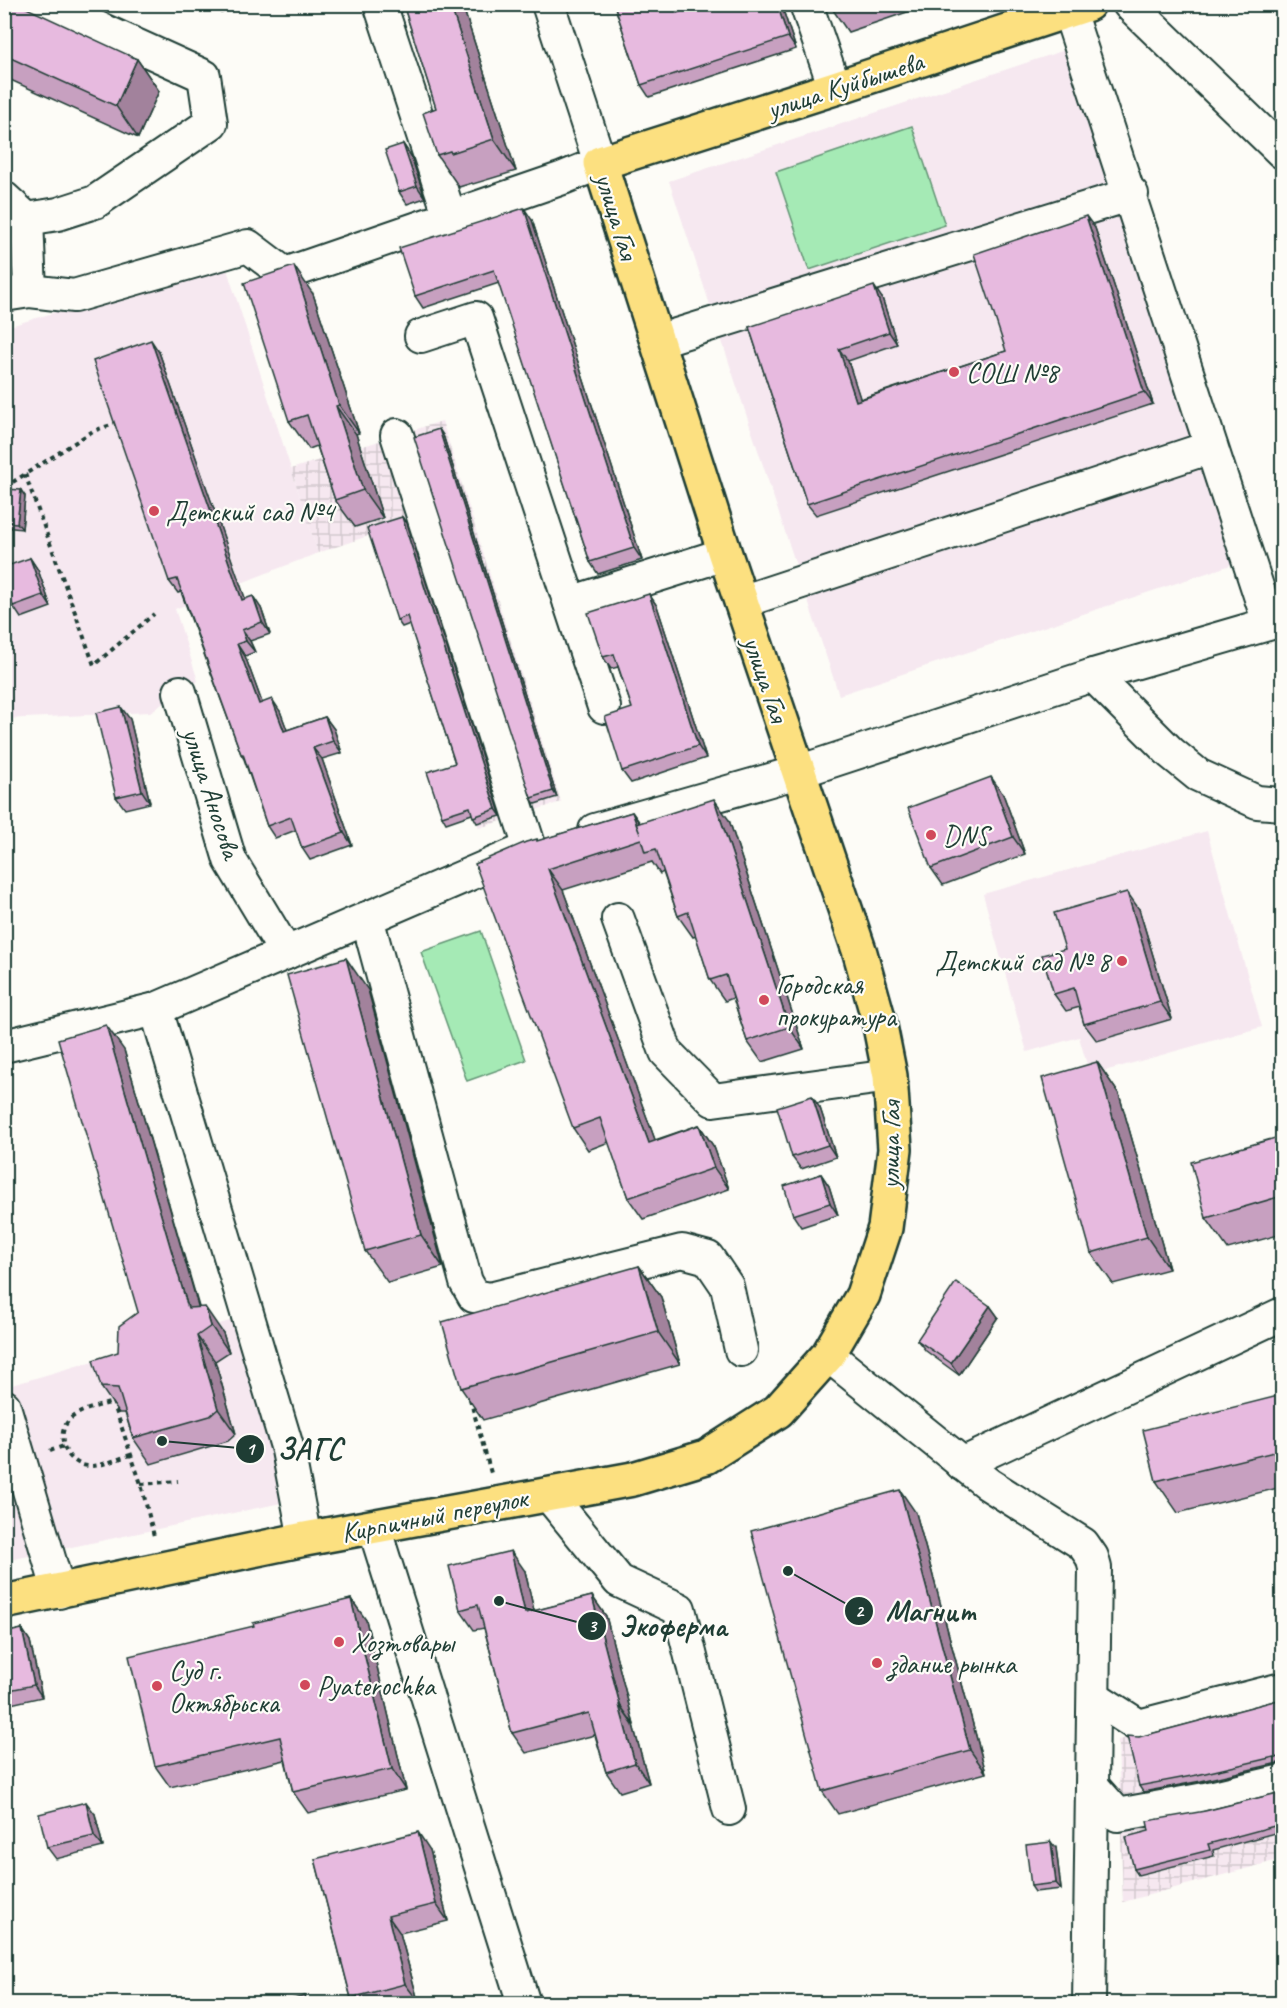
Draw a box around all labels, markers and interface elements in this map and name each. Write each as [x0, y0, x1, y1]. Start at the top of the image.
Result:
street label: улица Куйбышева [761, 43, 929, 127]
street label: улица Гая [587, 167, 647, 265]
place label: СОШ №8 [966, 355, 1061, 390]
marker: СОШ №8 [947, 365, 961, 379]
place label: Детский сад №4 [166, 494, 336, 529]
marker: Детский сад №4 [147, 504, 161, 518]
street label: улица Гая [734, 630, 798, 729]
street label: улица Аносова [174, 721, 250, 865]
place label: DNS [943, 818, 993, 853]
marker: DNS [924, 828, 938, 842]
place label: Детский сад № 8 [935, 944, 1112, 979]
marker: Детский сад № 8 [1115, 954, 1129, 968]
place label: Городская прокуратура [776, 967, 898, 1034]
marker: Городская прокуратура [757, 993, 771, 1007]
street label: улица Гая [872, 1098, 908, 1191]
callout: ЗАГС [235, 1425, 354, 1473]
text: ЗАГС [278, 1430, 346, 1468]
text: 1 [246, 1438, 256, 1460]
street label: Кирпичный переулок [338, 1479, 533, 1550]
callout: Магнит [844, 1587, 988, 1635]
text: Магнит [886, 1592, 977, 1630]
text: 2 [855, 1600, 865, 1622]
callout: Экоферма [577, 1602, 739, 1650]
text: Экоферма [619, 1607, 729, 1645]
text: 3 [588, 1615, 598, 1637]
place label: Хозтовары [351, 1625, 456, 1661]
marker: Хозтовары [332, 1635, 346, 1649]
place label: здание рынка [885, 1646, 1018, 1682]
place label: Суд г. Октябрьска [169, 1653, 281, 1720]
marker: здание рынка [870, 1656, 884, 1670]
place label: Pyaterochka [317, 1668, 437, 1703]
marker: Pyaterochka [298, 1678, 312, 1692]
marker: Суд г. Октябрьска [150, 1679, 164, 1693]

